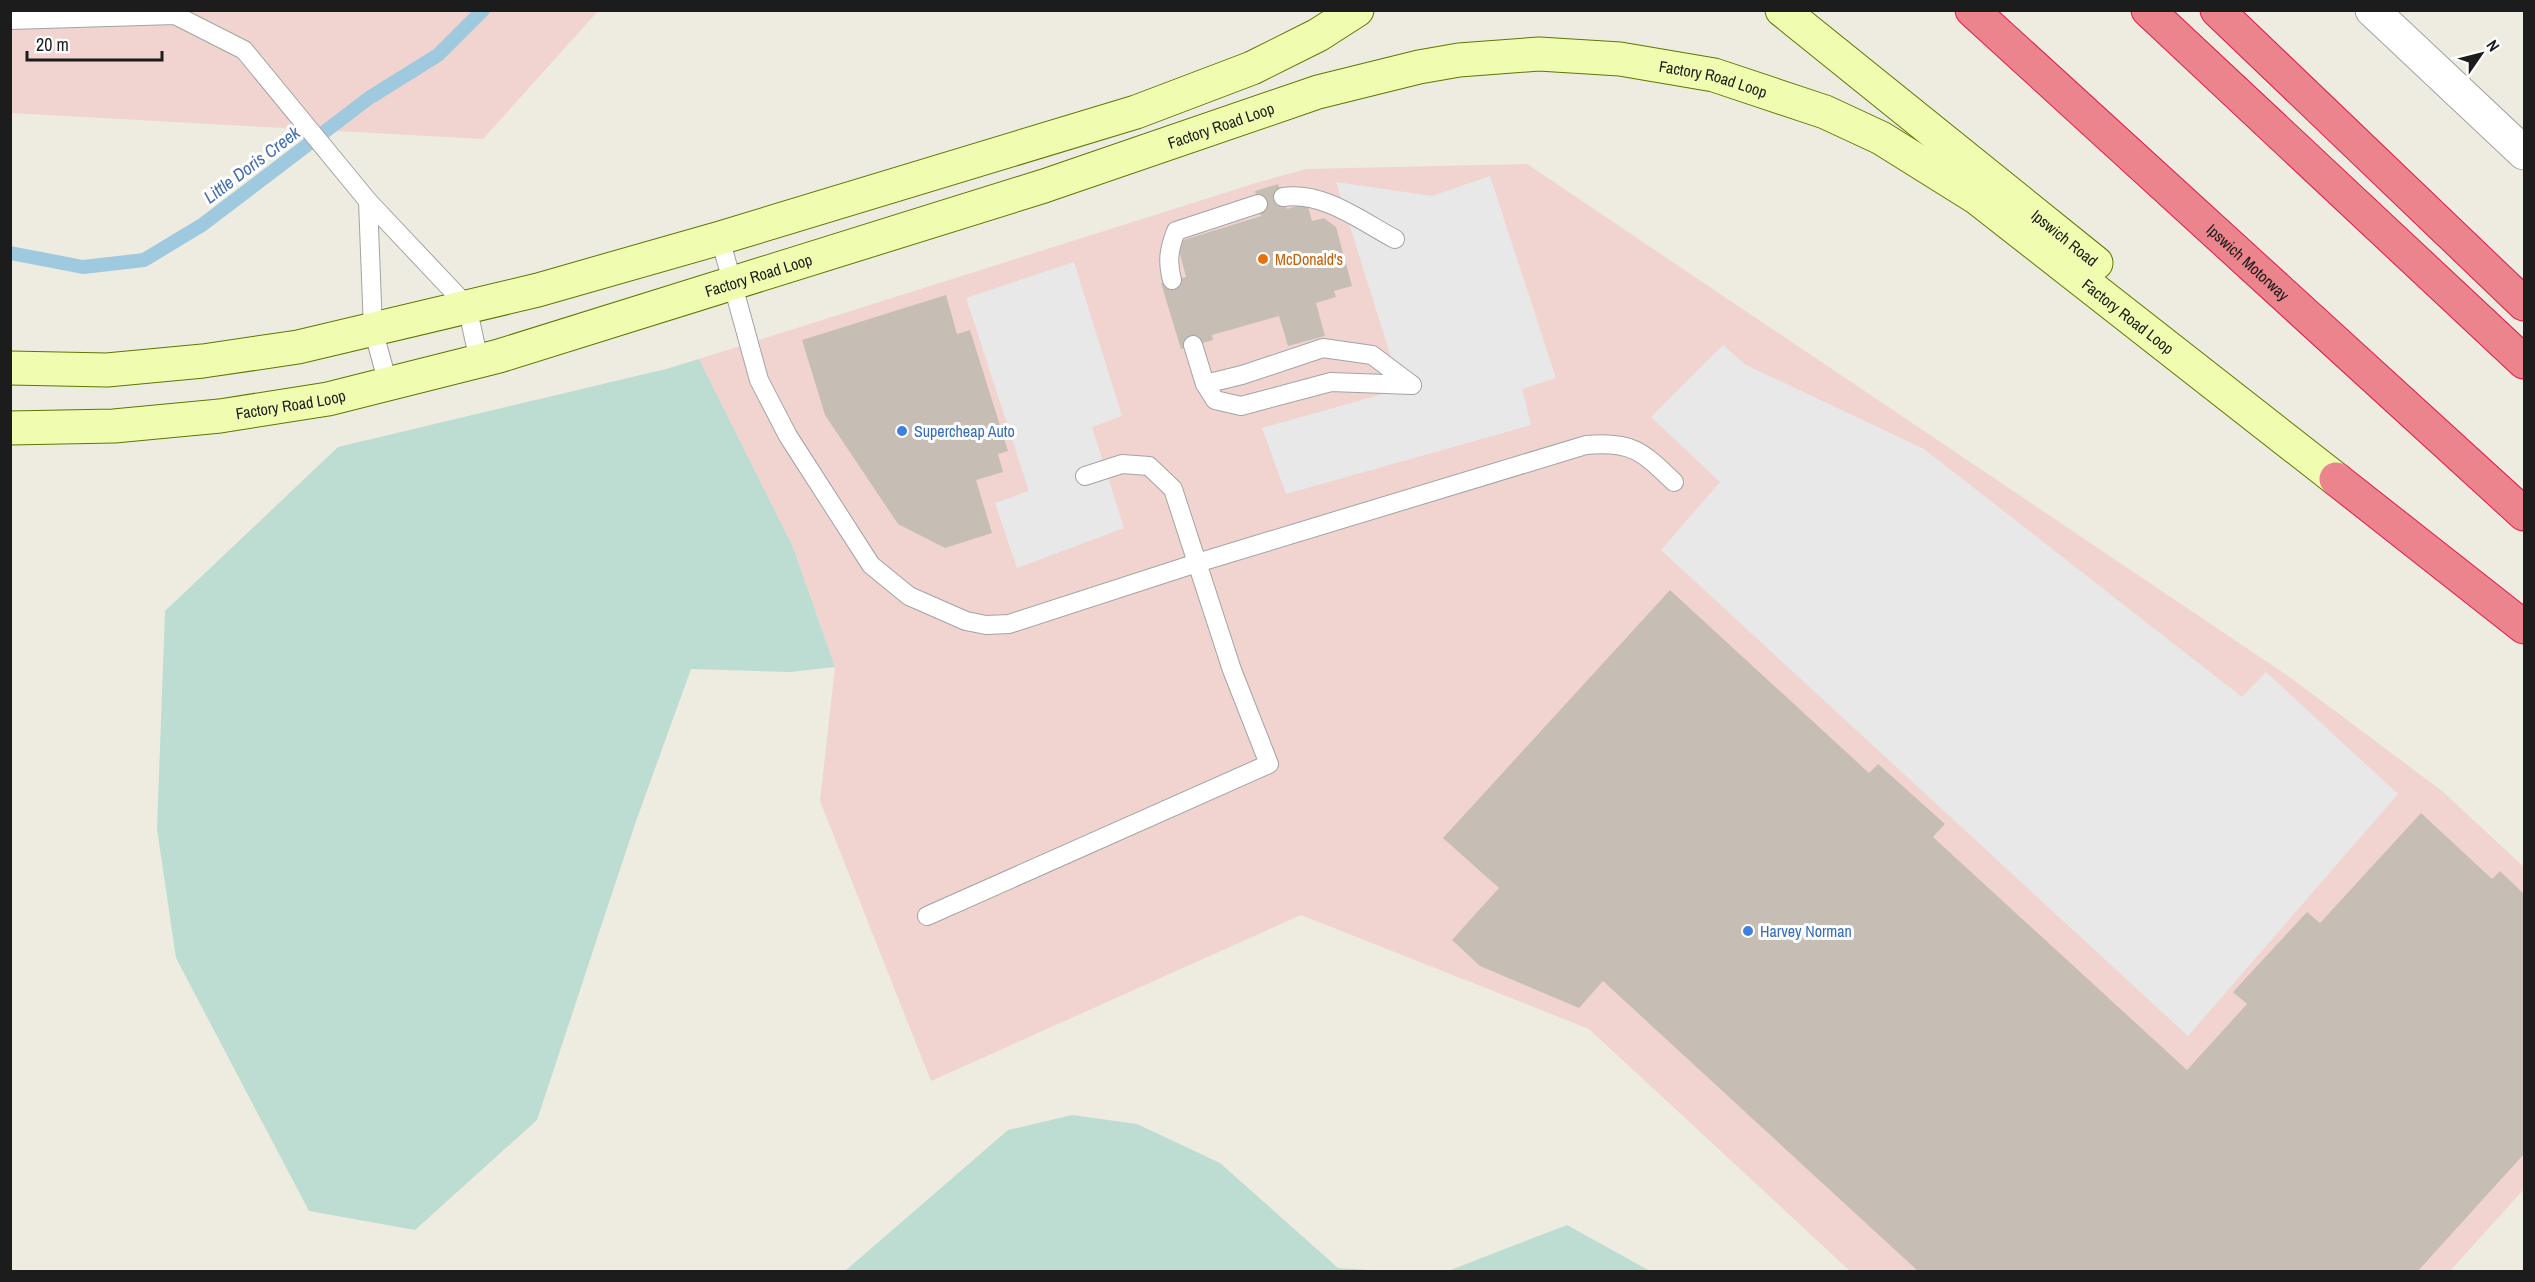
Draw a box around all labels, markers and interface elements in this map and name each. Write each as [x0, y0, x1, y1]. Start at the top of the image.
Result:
scale bar [27, 24, 162, 62]
north arrow [2451, 24, 2511, 84]
text: 20 m [36, 32, 69, 57]
text: N [2482, 35, 2505, 56]
street label: Factory Road Loop [1657, 55, 1770, 103]
street label: Factory Road Loop [1165, 97, 1277, 154]
water label: Little Doris Creek [198, 120, 306, 209]
street label: Ipswich Road [2027, 204, 2103, 271]
street label: Ipswich Motorway [2202, 219, 2295, 306]
street label: Factory Road Loop [702, 248, 815, 302]
place label: McDonald's [1275, 248, 1343, 270]
marker: McDonald's [1256, 252, 1270, 266]
street label: Factory Road Loop [2078, 273, 2179, 359]
street label: Factory Road Loop [234, 384, 348, 424]
place label: Supercheap Auto [914, 420, 1015, 442]
marker: Supercheap Auto [895, 424, 909, 438]
place label: Harvey Norman [1760, 920, 1852, 942]
marker: Harvey Norman [1741, 924, 1755, 938]

